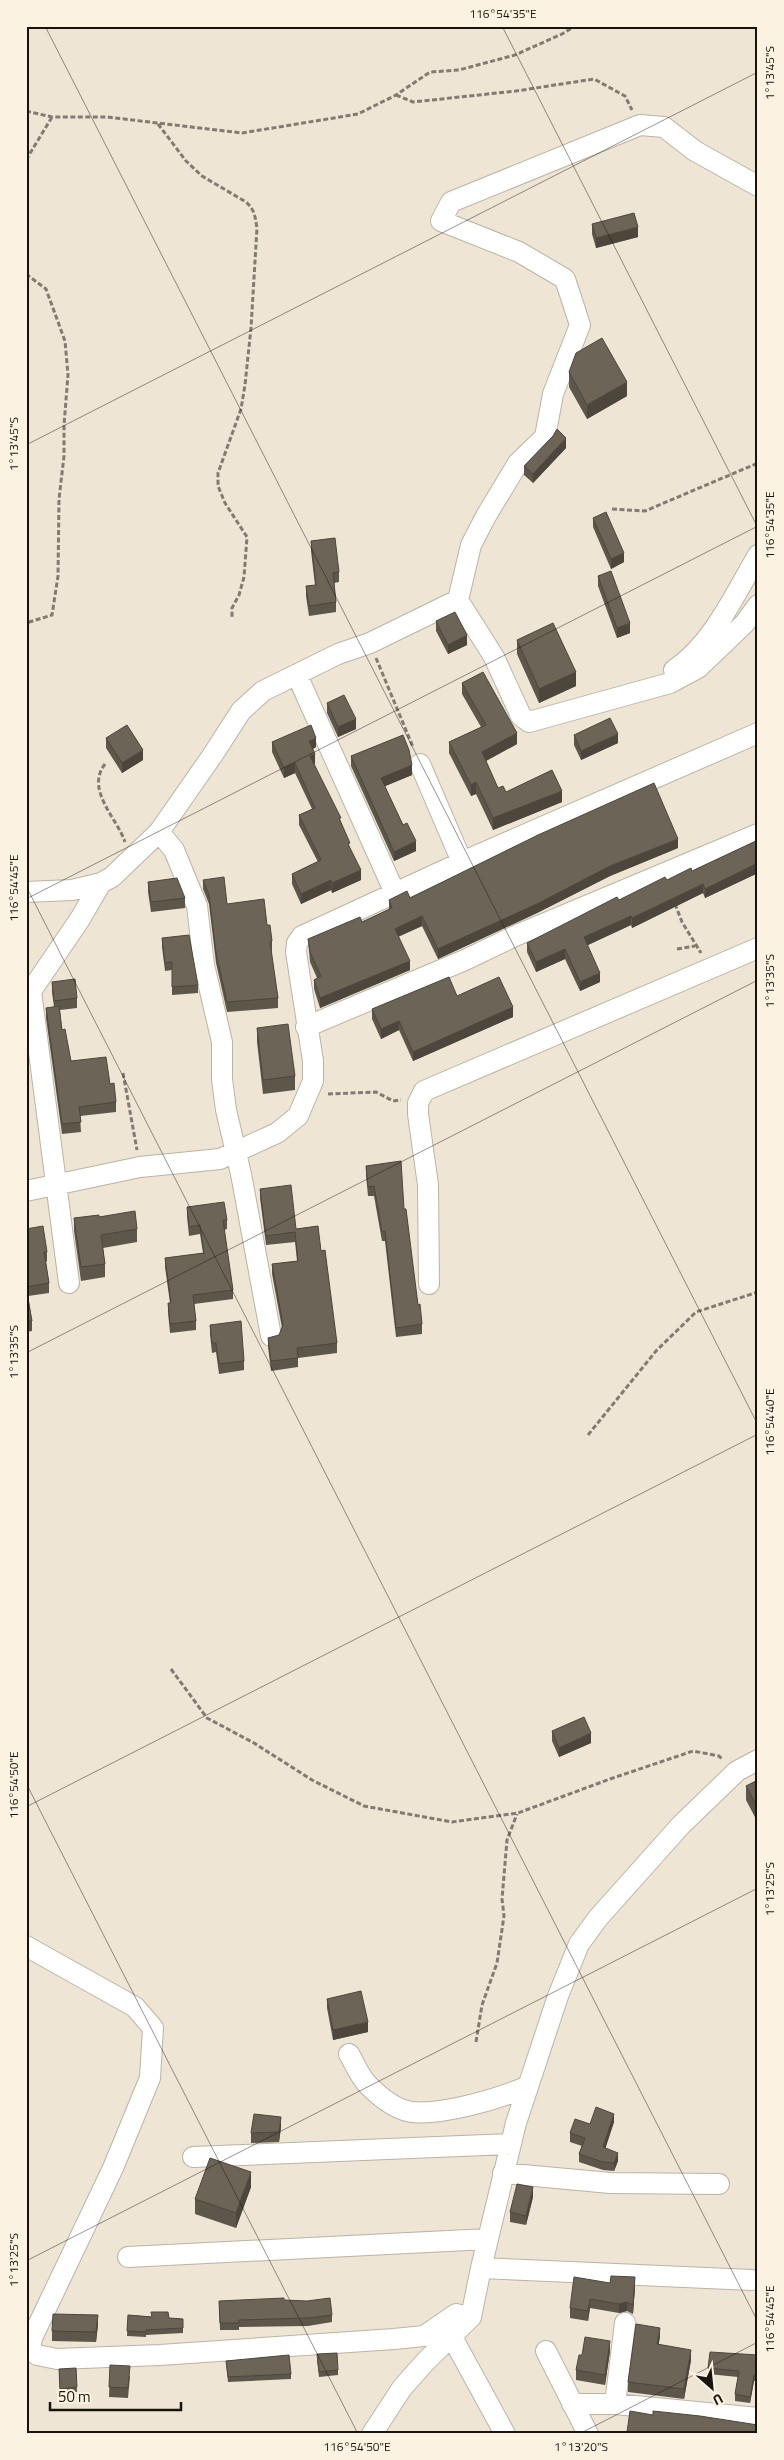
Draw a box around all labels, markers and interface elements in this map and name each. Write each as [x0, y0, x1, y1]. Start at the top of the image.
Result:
text: 116°54'35"E [469, 4, 537, 23]
text: 1°13'45"S [760, 46, 779, 100]
text: 1°13'45"S [4, 417, 23, 471]
text: 116°54'35"E [760, 491, 779, 559]
text: 116°54'45"E [4, 854, 23, 922]
text: 1°13'35"S [760, 954, 779, 1008]
text: 1°13'35"S [4, 1325, 23, 1379]
text: 116°54'40"E [760, 1388, 779, 1456]
text: 116°54'50"E [4, 1751, 23, 1819]
text: 1°13'25"S [760, 1862, 779, 1916]
text: 1°13'25"S [4, 2233, 23, 2287]
text: 116°54'45"E [760, 2285, 779, 2353]
north arrow [686, 2362, 736, 2412]
scale bar [50, 2380, 181, 2412]
text: 50 m [58, 2385, 91, 2408]
text: U [709, 2389, 727, 2411]
text: 116°54'50"E [323, 2437, 391, 2456]
text: 1°13'20"S [554, 2437, 608, 2456]

